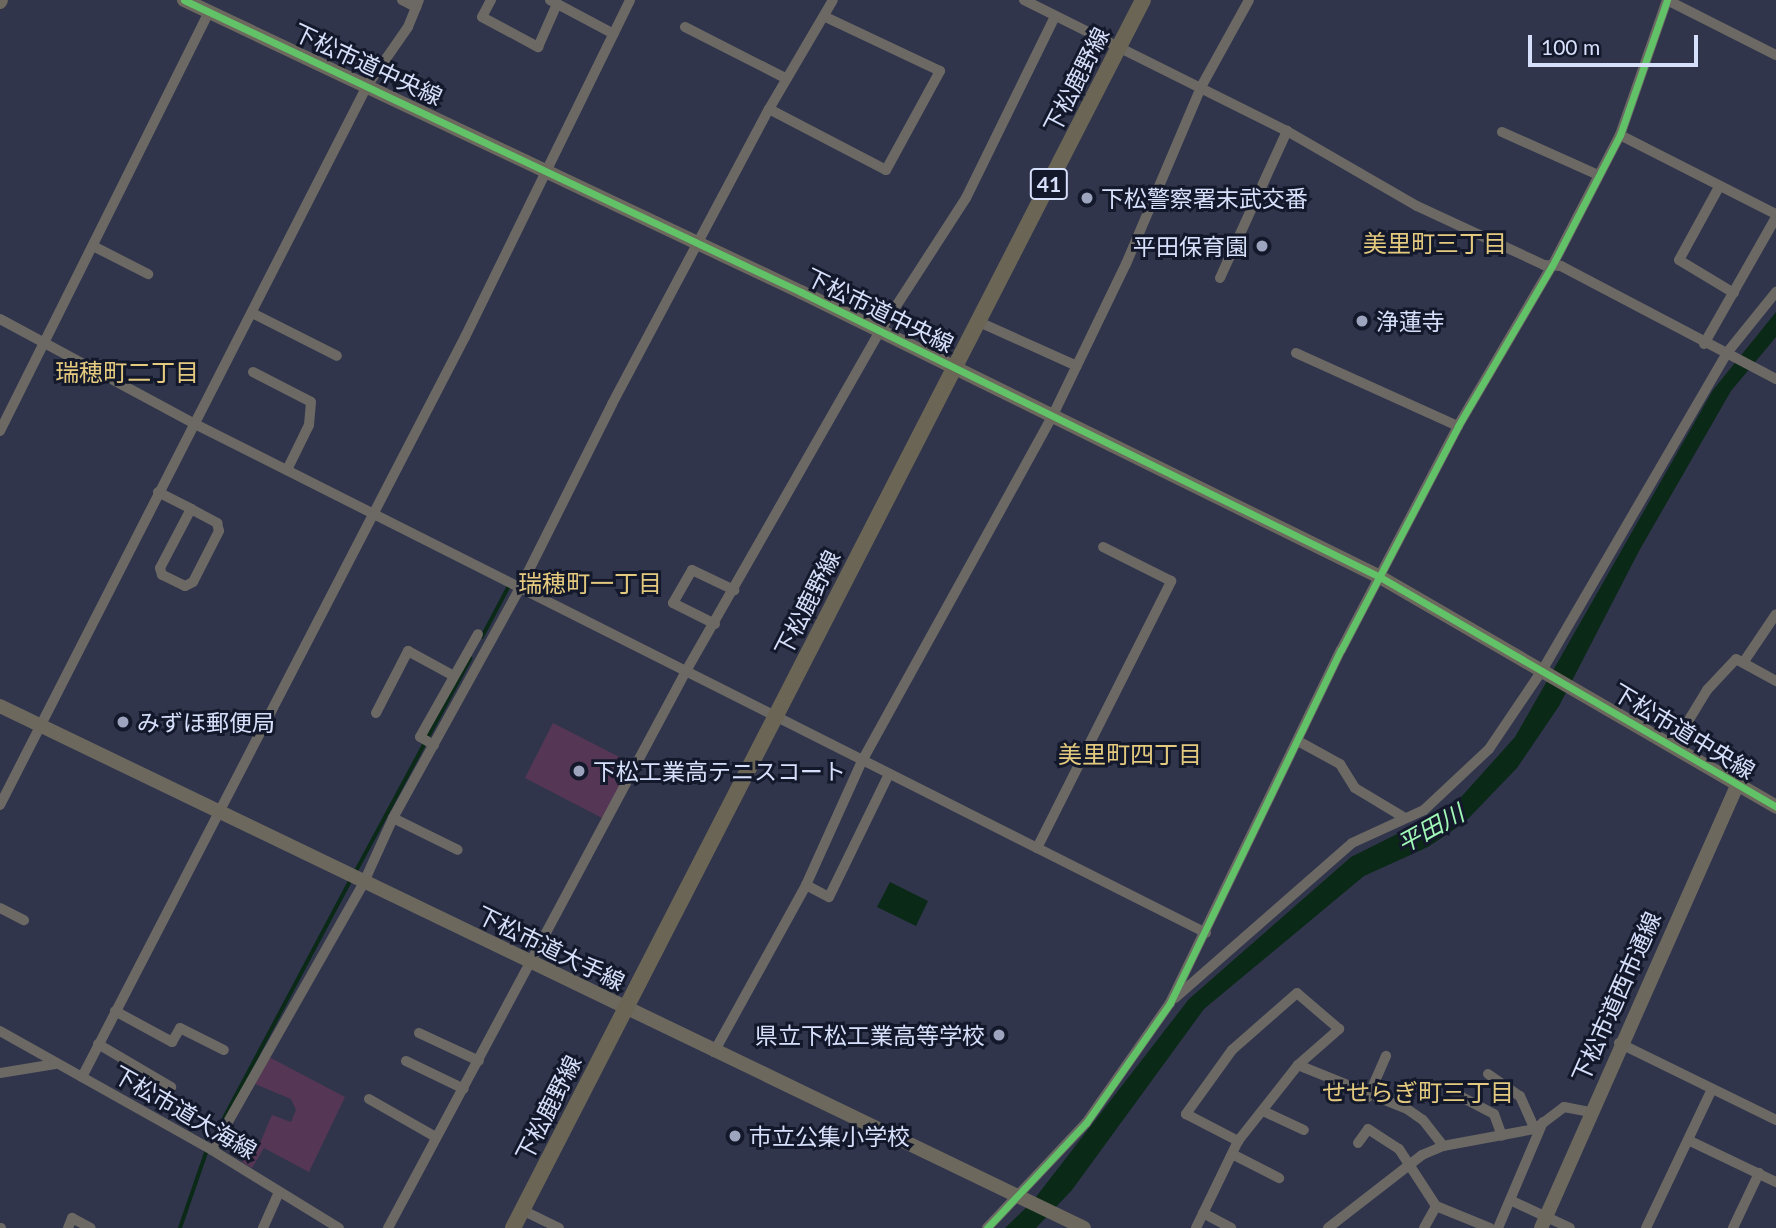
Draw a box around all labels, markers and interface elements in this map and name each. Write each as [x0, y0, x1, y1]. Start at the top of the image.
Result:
street label: 下松市道中央線 [289, 17, 447, 111]
scale bar [1531, 21, 1701, 65]
street label: 下松鹿野線 [1038, 23, 1114, 137]
text: 100 m [1541, 34, 1600, 59]
road number: 41 [1030, 166, 1068, 202]
place label: 下松警察署末武交番 [1101, 184, 1308, 212]
marker: 下松警察署末武交番 [1079, 190, 1095, 206]
district label: 美里町三丁目 [1363, 229, 1507, 257]
place label: 平田保育園 [1133, 232, 1248, 260]
marker: 平田保育園 [1254, 238, 1270, 254]
street label: 下松市道中央線 [802, 262, 958, 358]
place label: 浄蓮寺 [1376, 307, 1445, 335]
marker: 浄蓮寺 [1354, 313, 1370, 329]
district label: 瑞穂町二丁目 [55, 358, 199, 386]
street label: 下松鹿野線 [769, 546, 845, 660]
district label: 瑞穂町一丁目 [518, 569, 662, 597]
street label: 下松市道中央線 [1608, 678, 1760, 784]
place label: みずほ郵便局 [137, 708, 275, 736]
marker: みずほ郵便局 [115, 714, 131, 730]
district label: 美里町四丁目 [1058, 740, 1202, 768]
place label: 下松工業高テニスコート [593, 757, 846, 785]
marker: 下松工業高テニスコート [571, 763, 587, 779]
water label: 平田川 [1392, 798, 1468, 858]
street label: 下松市道大手線 [473, 900, 629, 996]
street label: 下松市道西市通線 [1566, 907, 1666, 1087]
place label: 県立下松工業高等学校 [755, 1021, 985, 1049]
marker: 県立下松工業高等学校 [991, 1027, 1007, 1043]
street label: 下松鹿野線 [510, 1051, 586, 1165]
street label: 下松市道大海線 [108, 1060, 262, 1164]
district label: せせらぎ町三丁目 [1322, 1078, 1514, 1106]
place label: 市立公集小学校 [749, 1122, 910, 1150]
marker: 市立公集小学校 [727, 1128, 743, 1144]

